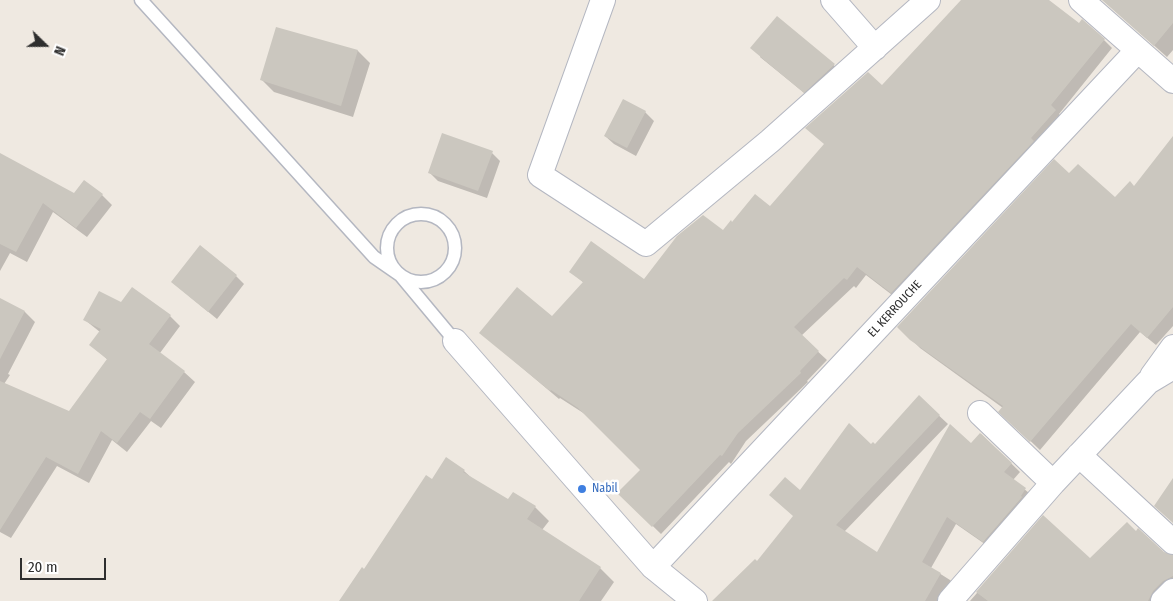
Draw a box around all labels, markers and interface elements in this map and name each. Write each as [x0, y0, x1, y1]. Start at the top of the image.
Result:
north arrow [20, 20, 70, 70]
text: N [50, 44, 69, 58]
street label: EL KERROUCHE [865, 278, 925, 340]
place label: Nabil [592, 482, 618, 496]
marker: Nabil [576, 483, 588, 495]
scale bar [22, 548, 109, 580]
text: 20 m [28, 558, 58, 576]

